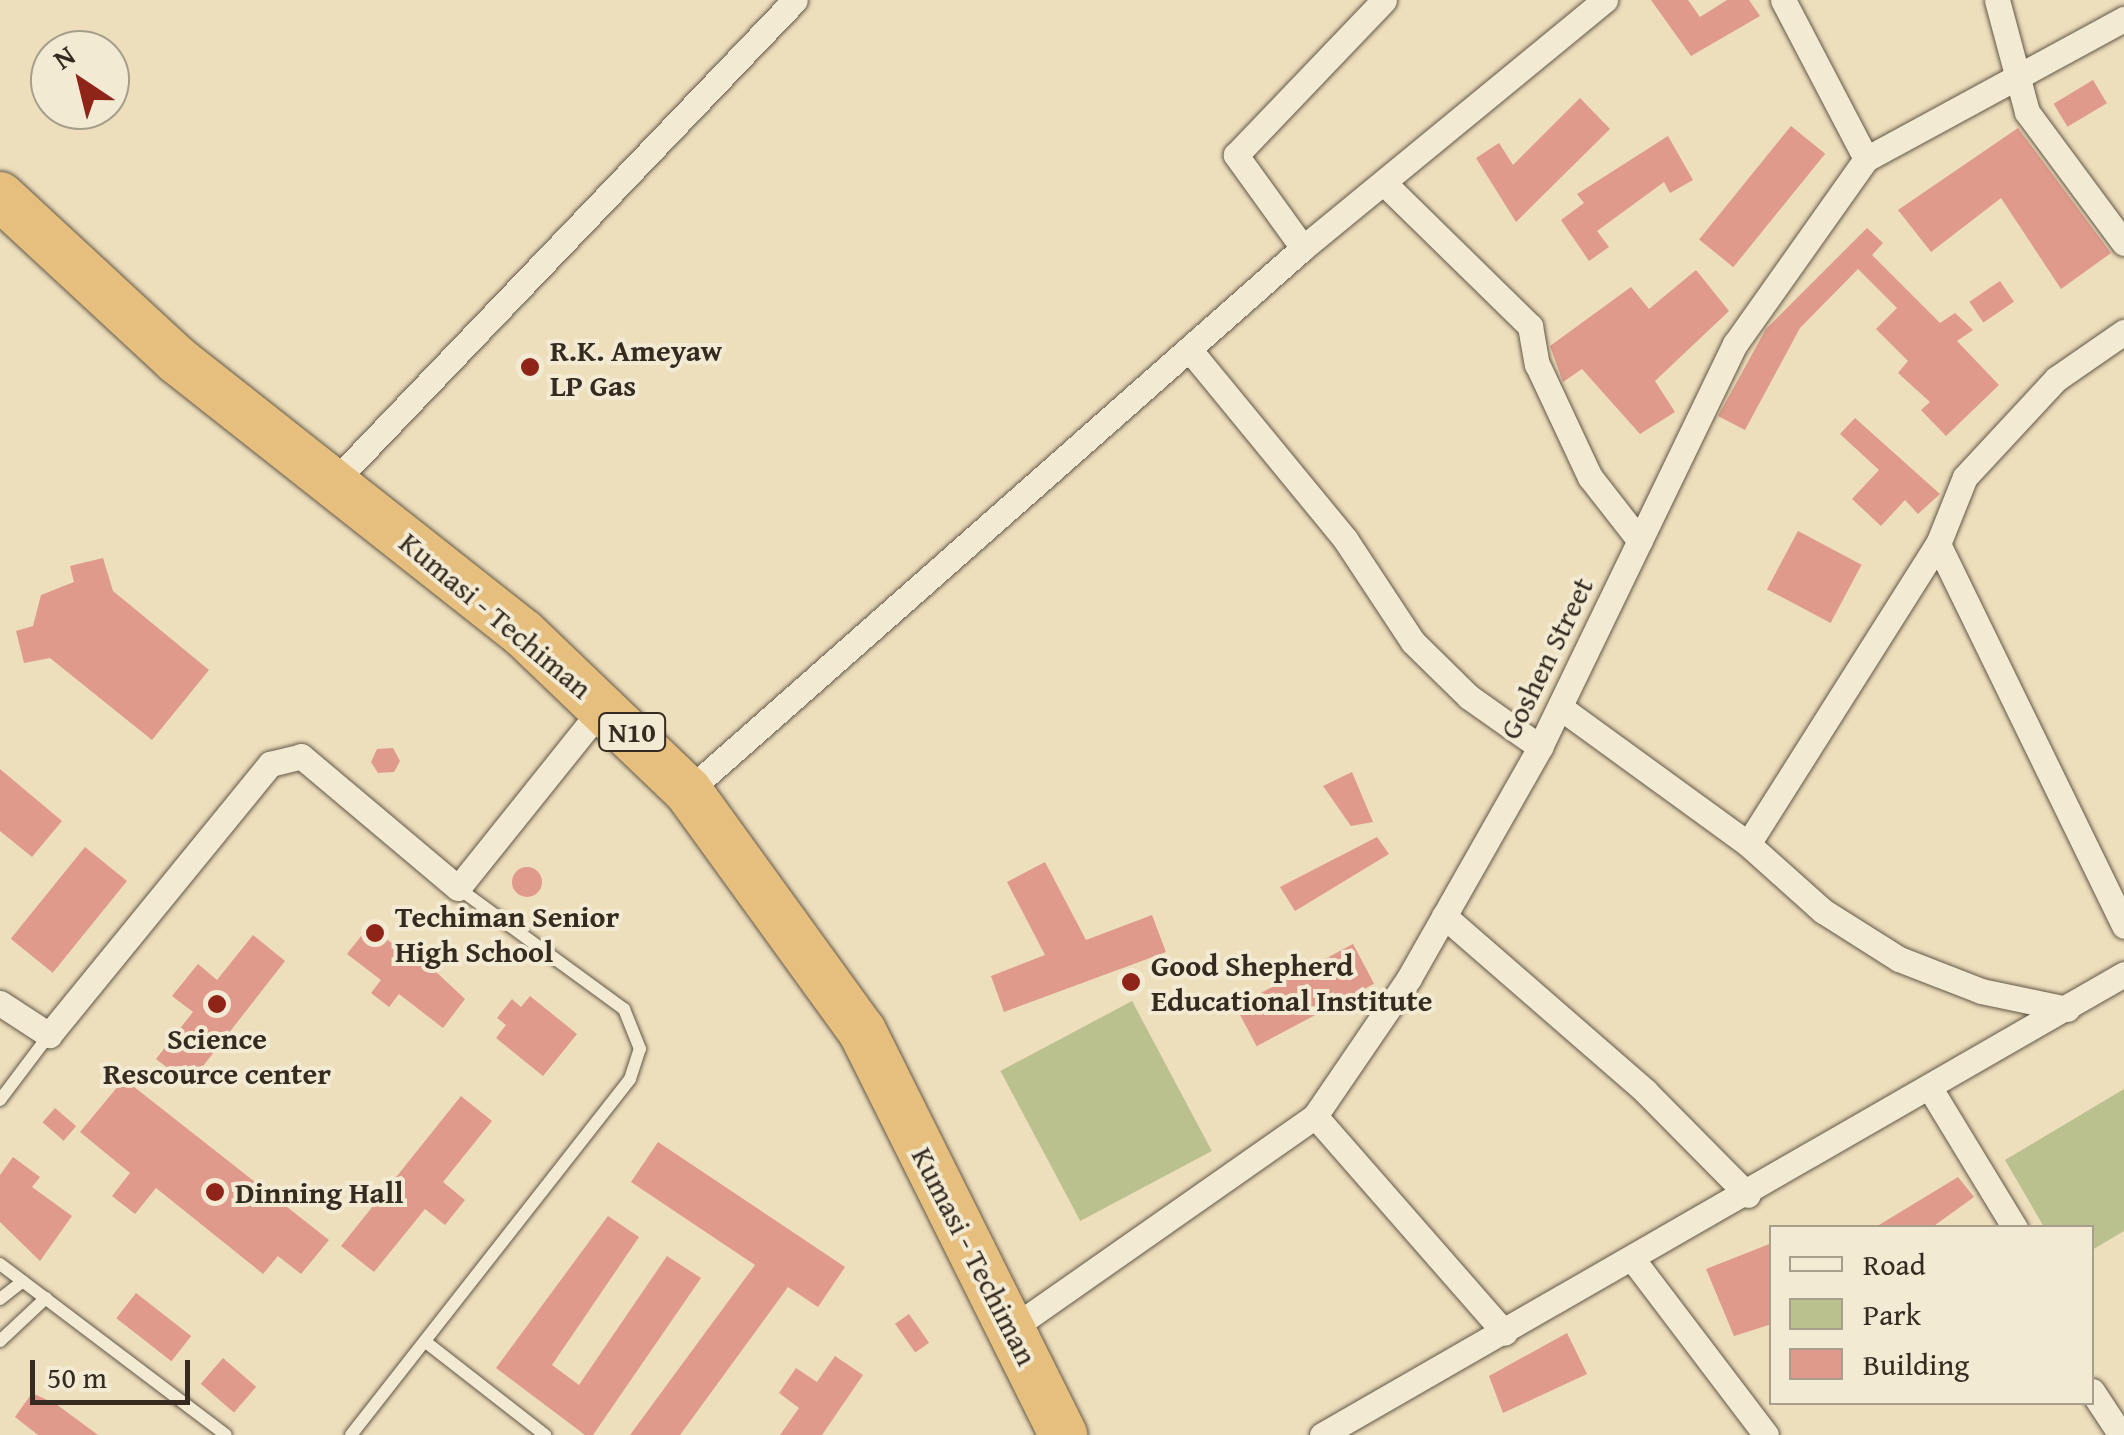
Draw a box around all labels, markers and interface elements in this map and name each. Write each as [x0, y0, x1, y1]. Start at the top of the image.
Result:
north arrow [30, 30, 130, 130]
text: N [44, 34, 83, 79]
place label: R.K. Ameyaw LP Gas [550, 332, 722, 402]
marker: R.K. Ameyaw LP Gas [519, 356, 541, 378]
street label: Kumasi - Techiman [393, 524, 599, 706]
street label: Goshen Street [1491, 571, 1601, 745]
road number: N10 [597, 709, 667, 755]
place label: Techiman Senior High School [395, 898, 619, 968]
marker: Techiman Senior High School [364, 922, 386, 944]
place label: Good Shepherd Educational Institute [1151, 947, 1432, 1018]
marker: Good Shepherd Educational Institute [1120, 971, 1142, 993]
marker: Science Rescource center [206, 993, 228, 1015]
place label: Science Rescource center [103, 1020, 331, 1090]
street label: Kumasi - Techiman [905, 1141, 1045, 1371]
place label: Dinning Hall [235, 1174, 404, 1210]
marker: Dinning Hall [204, 1181, 226, 1203]
legend [1769, 1225, 2094, 1405]
text: Road [1863, 1242, 1926, 1286]
text: Park [1863, 1292, 1921, 1336]
scale bar [35, 1340, 195, 1402]
text: Building [1863, 1342, 1969, 1386]
text: 50 m [47, 1355, 107, 1399]

